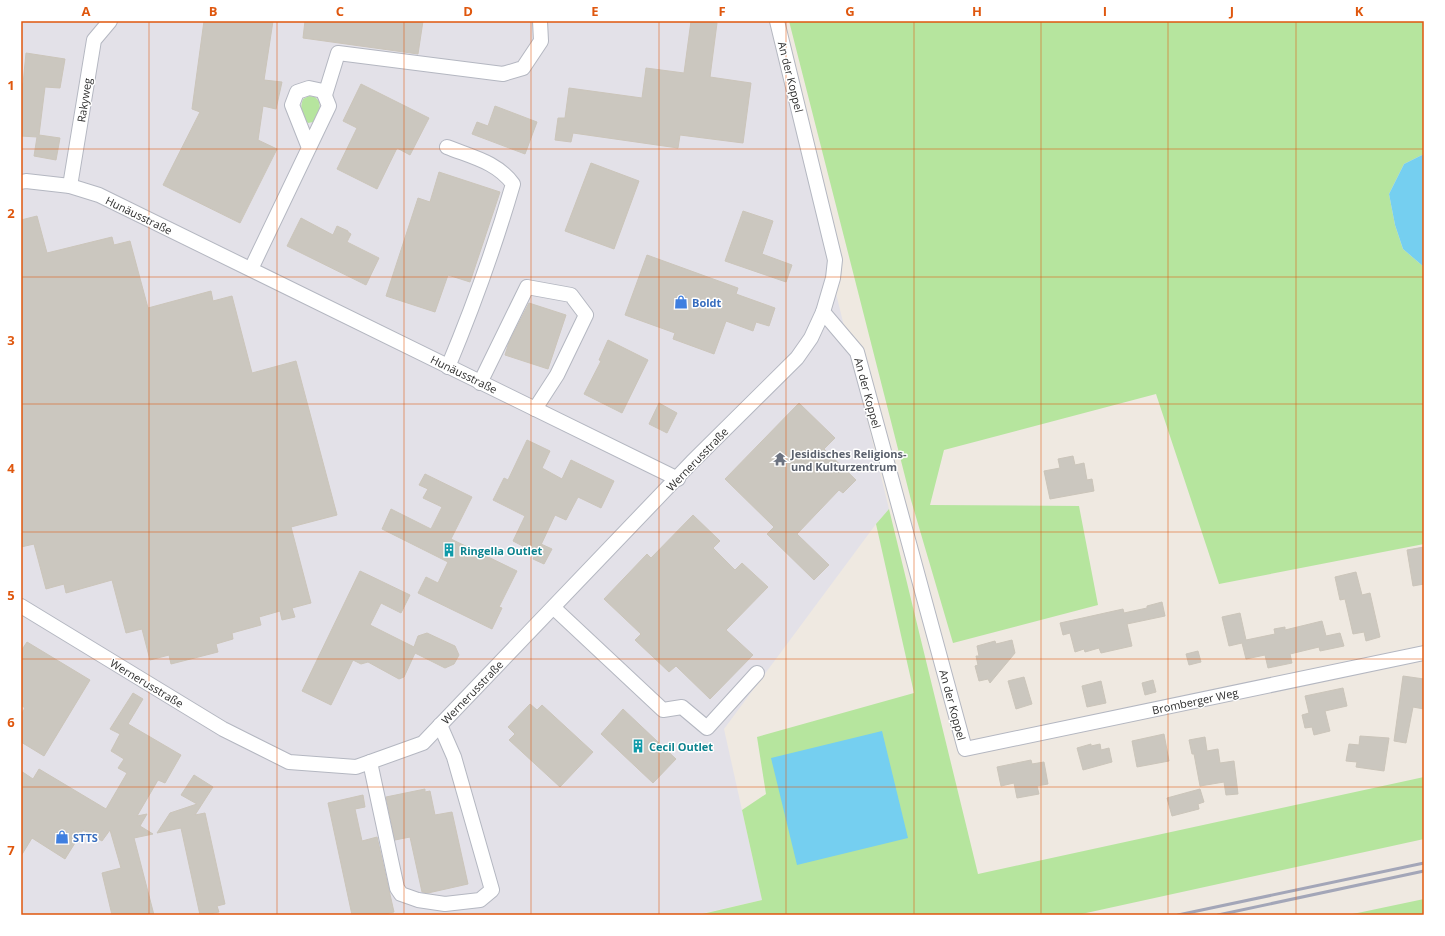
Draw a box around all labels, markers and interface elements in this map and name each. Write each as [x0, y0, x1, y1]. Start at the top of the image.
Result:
text: A [82, 2, 91, 20]
text: B [209, 2, 218, 20]
text: C [336, 2, 344, 20]
text: D [463, 2, 473, 20]
text: E [591, 2, 599, 20]
text: F [718, 2, 726, 20]
text: G [845, 2, 855, 20]
text: H [972, 2, 982, 20]
text: I [1103, 2, 1107, 20]
text: J [1229, 2, 1234, 20]
text: K [1355, 2, 1364, 20]
street label: An der Koppel [775, 40, 807, 114]
text: 1 [7, 76, 15, 94]
street label: Rakyweg [73, 77, 95, 123]
street label: Hunäusstraße [103, 192, 175, 238]
text: 2 [7, 204, 15, 222]
shop icon: Boldt [673, 294, 689, 310]
place label: Boldt [692, 295, 722, 310]
text: 3 [7, 331, 15, 349]
street label: Hunäusstraße [428, 351, 500, 397]
street label: An der Koppel [851, 356, 885, 430]
street label: Wernerusstraße [663, 424, 731, 494]
place label: Jesidisches Religions- und Kulturzentrum [790, 446, 907, 474]
temple icon: Jesidisches Religions- und Kulturzentrum [772, 451, 788, 467]
text: 4 [7, 459, 15, 477]
building icon: Ringella Outlet [441, 542, 457, 558]
place label: Ringella Outlet [460, 543, 542, 558]
text: 5 [7, 586, 15, 604]
street label: Wernerusstraße [108, 655, 186, 711]
street label: Wernerusstraße [438, 657, 506, 727]
street label: An der Koppel [936, 668, 970, 742]
street label: Bromberger Weg [1151, 685, 1239, 717]
text: 6 [7, 713, 15, 731]
building icon: Cecil Outlet [630, 738, 646, 754]
place label: Cecil Outlet [649, 739, 713, 754]
shop icon: STTS [54, 829, 70, 845]
place label: STTS [73, 830, 98, 845]
text: 7 [7, 841, 15, 859]

